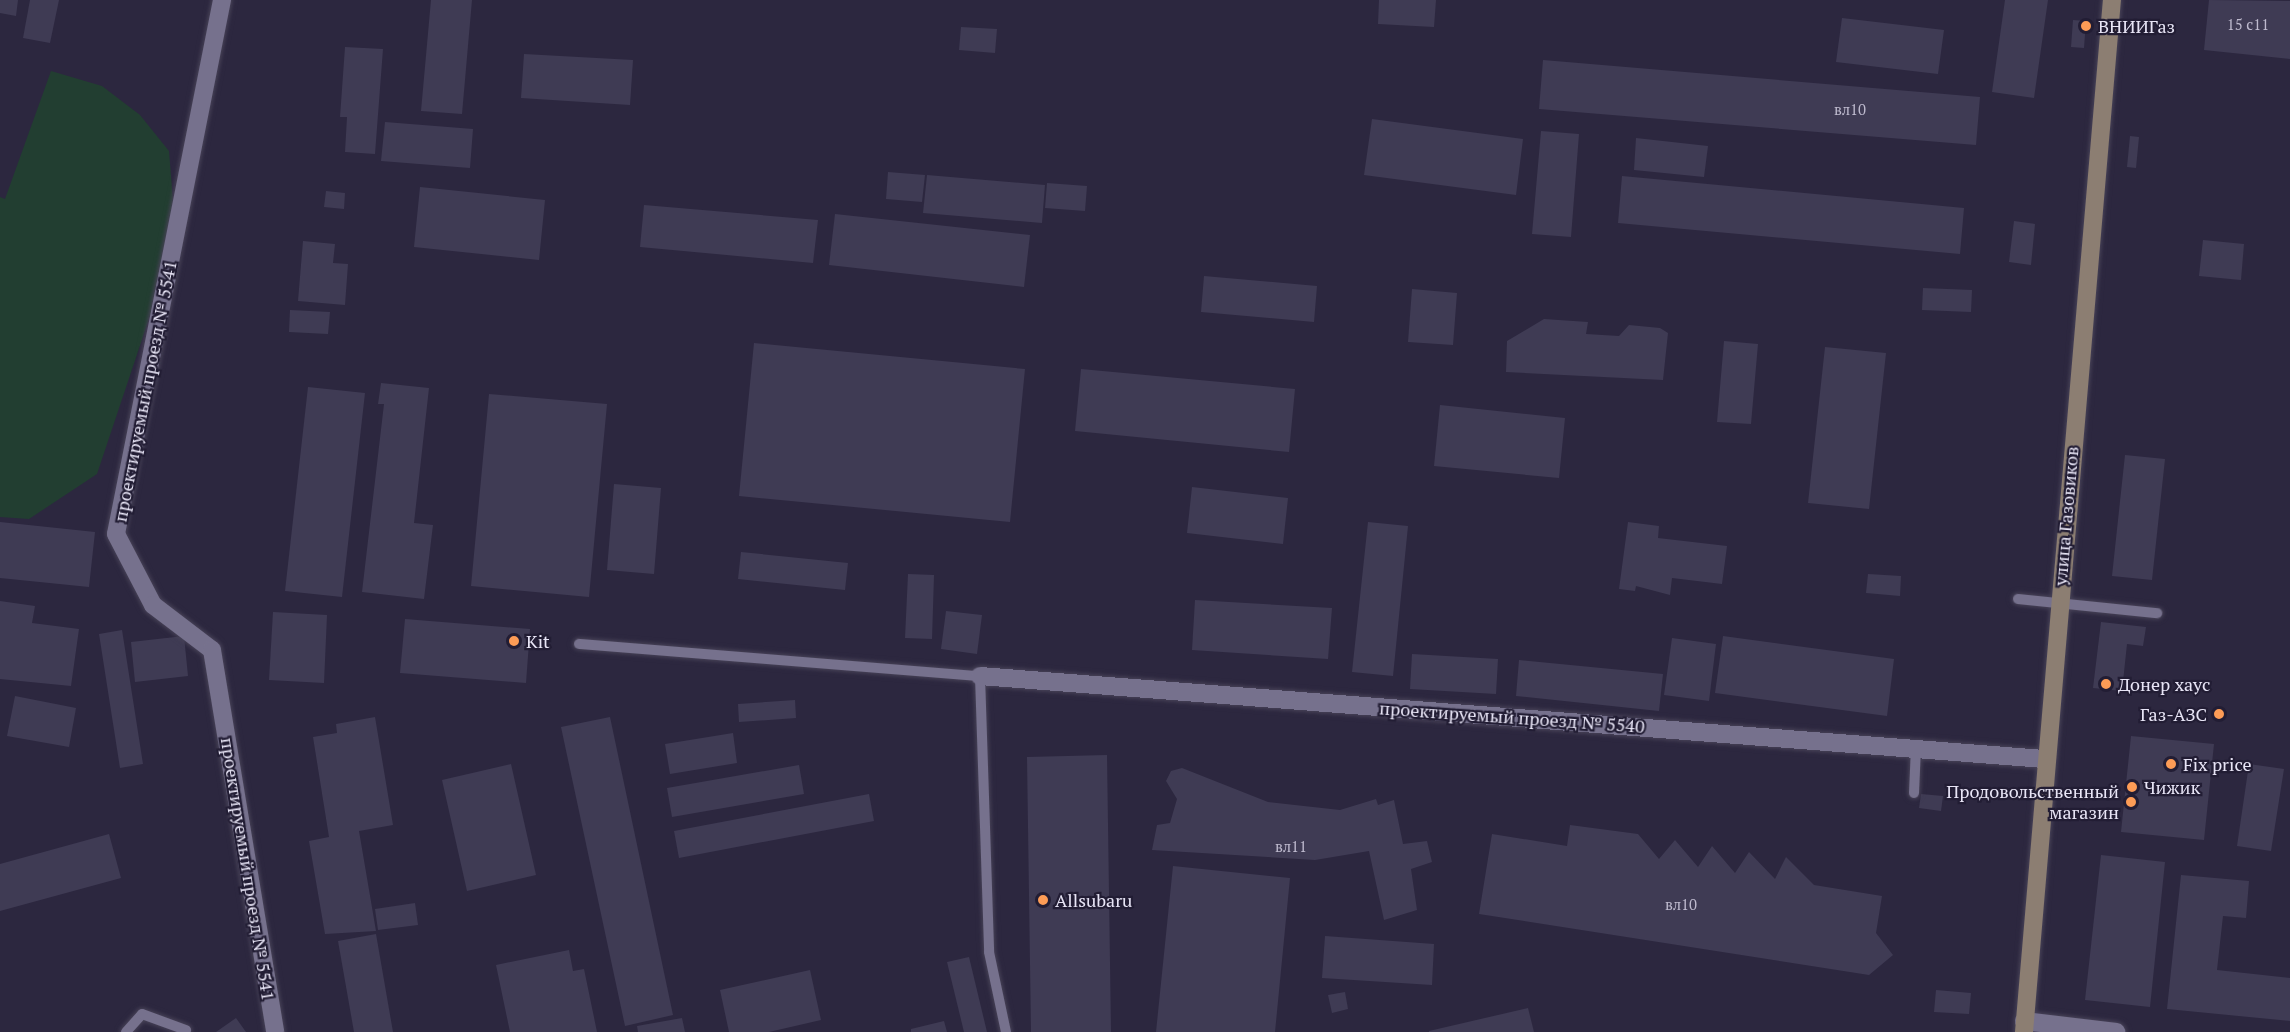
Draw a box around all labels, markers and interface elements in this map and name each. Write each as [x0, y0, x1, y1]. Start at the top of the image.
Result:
place label: ВНИИГаз [2098, 15, 2175, 37]
house number: 15 с11 [2227, 16, 2269, 34]
marker: ВНИИГаз [2079, 19, 2093, 33]
house number: вл10 [1834, 101, 1866, 119]
street label: проектируемый проезд № 5541 [109, 258, 181, 524]
street label: улица Газовиков [2049, 445, 2083, 587]
place label: Kit [526, 630, 550, 652]
marker: Kit [507, 634, 521, 648]
place label: Донер хаус [2118, 673, 2210, 695]
marker: Донер хаус [2099, 677, 2113, 691]
street label: проектируемый проезд № 5540 [1379, 697, 1645, 737]
place label: Газ-АЗС [2140, 703, 2207, 725]
marker: Газ-АЗС [2212, 707, 2226, 721]
street label: проектируемый проезд № 5541 [217, 736, 279, 1002]
place label: Fix price [2183, 753, 2252, 775]
marker: Fix price [2164, 757, 2178, 771]
place label: Чижик [2144, 776, 2200, 798]
marker: Чижик [2125, 780, 2139, 794]
place label: Продовольственный магазин [1946, 781, 2119, 824]
marker: Продовольственный магазин [2124, 795, 2138, 809]
house number: вл11 [1275, 838, 1307, 856]
place label: Allsubaru [1055, 889, 1132, 911]
marker: Allsubaru [1036, 893, 1050, 907]
house number: вл10 [1665, 896, 1697, 914]

